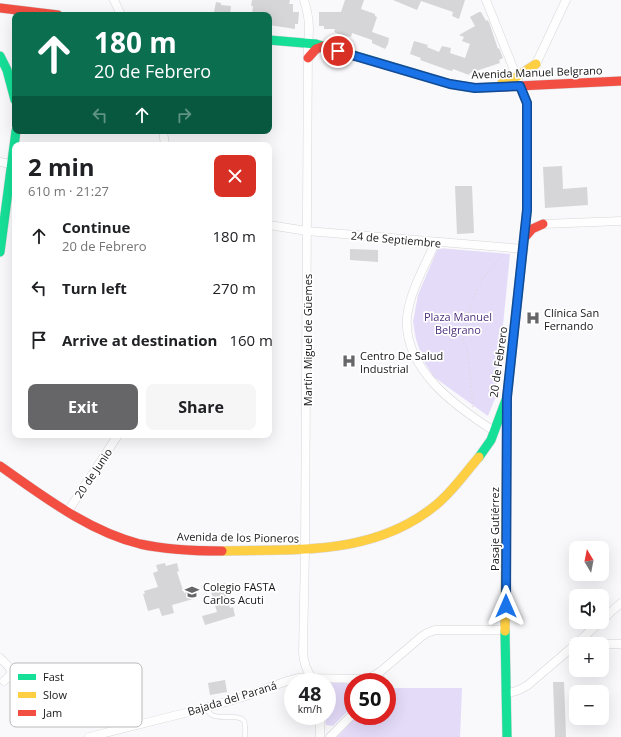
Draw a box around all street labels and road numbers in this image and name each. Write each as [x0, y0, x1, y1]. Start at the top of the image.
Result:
street label: Avenida Manuel Belgrano [471, 62, 603, 82]
street label: 24 de Septiembre [350, 228, 442, 250]
street label: Martín Miguel de Güemes [300, 274, 315, 406]
street label: 20 de Febrero [486, 325, 510, 398]
street label: 20 de Junio [71, 445, 115, 501]
street label: Pasaje Gutiérrez [487, 487, 502, 571]
street label: Avenida de los Pioneros [177, 528, 299, 546]
street label: Bajada del Paraná [186, 677, 278, 719]

